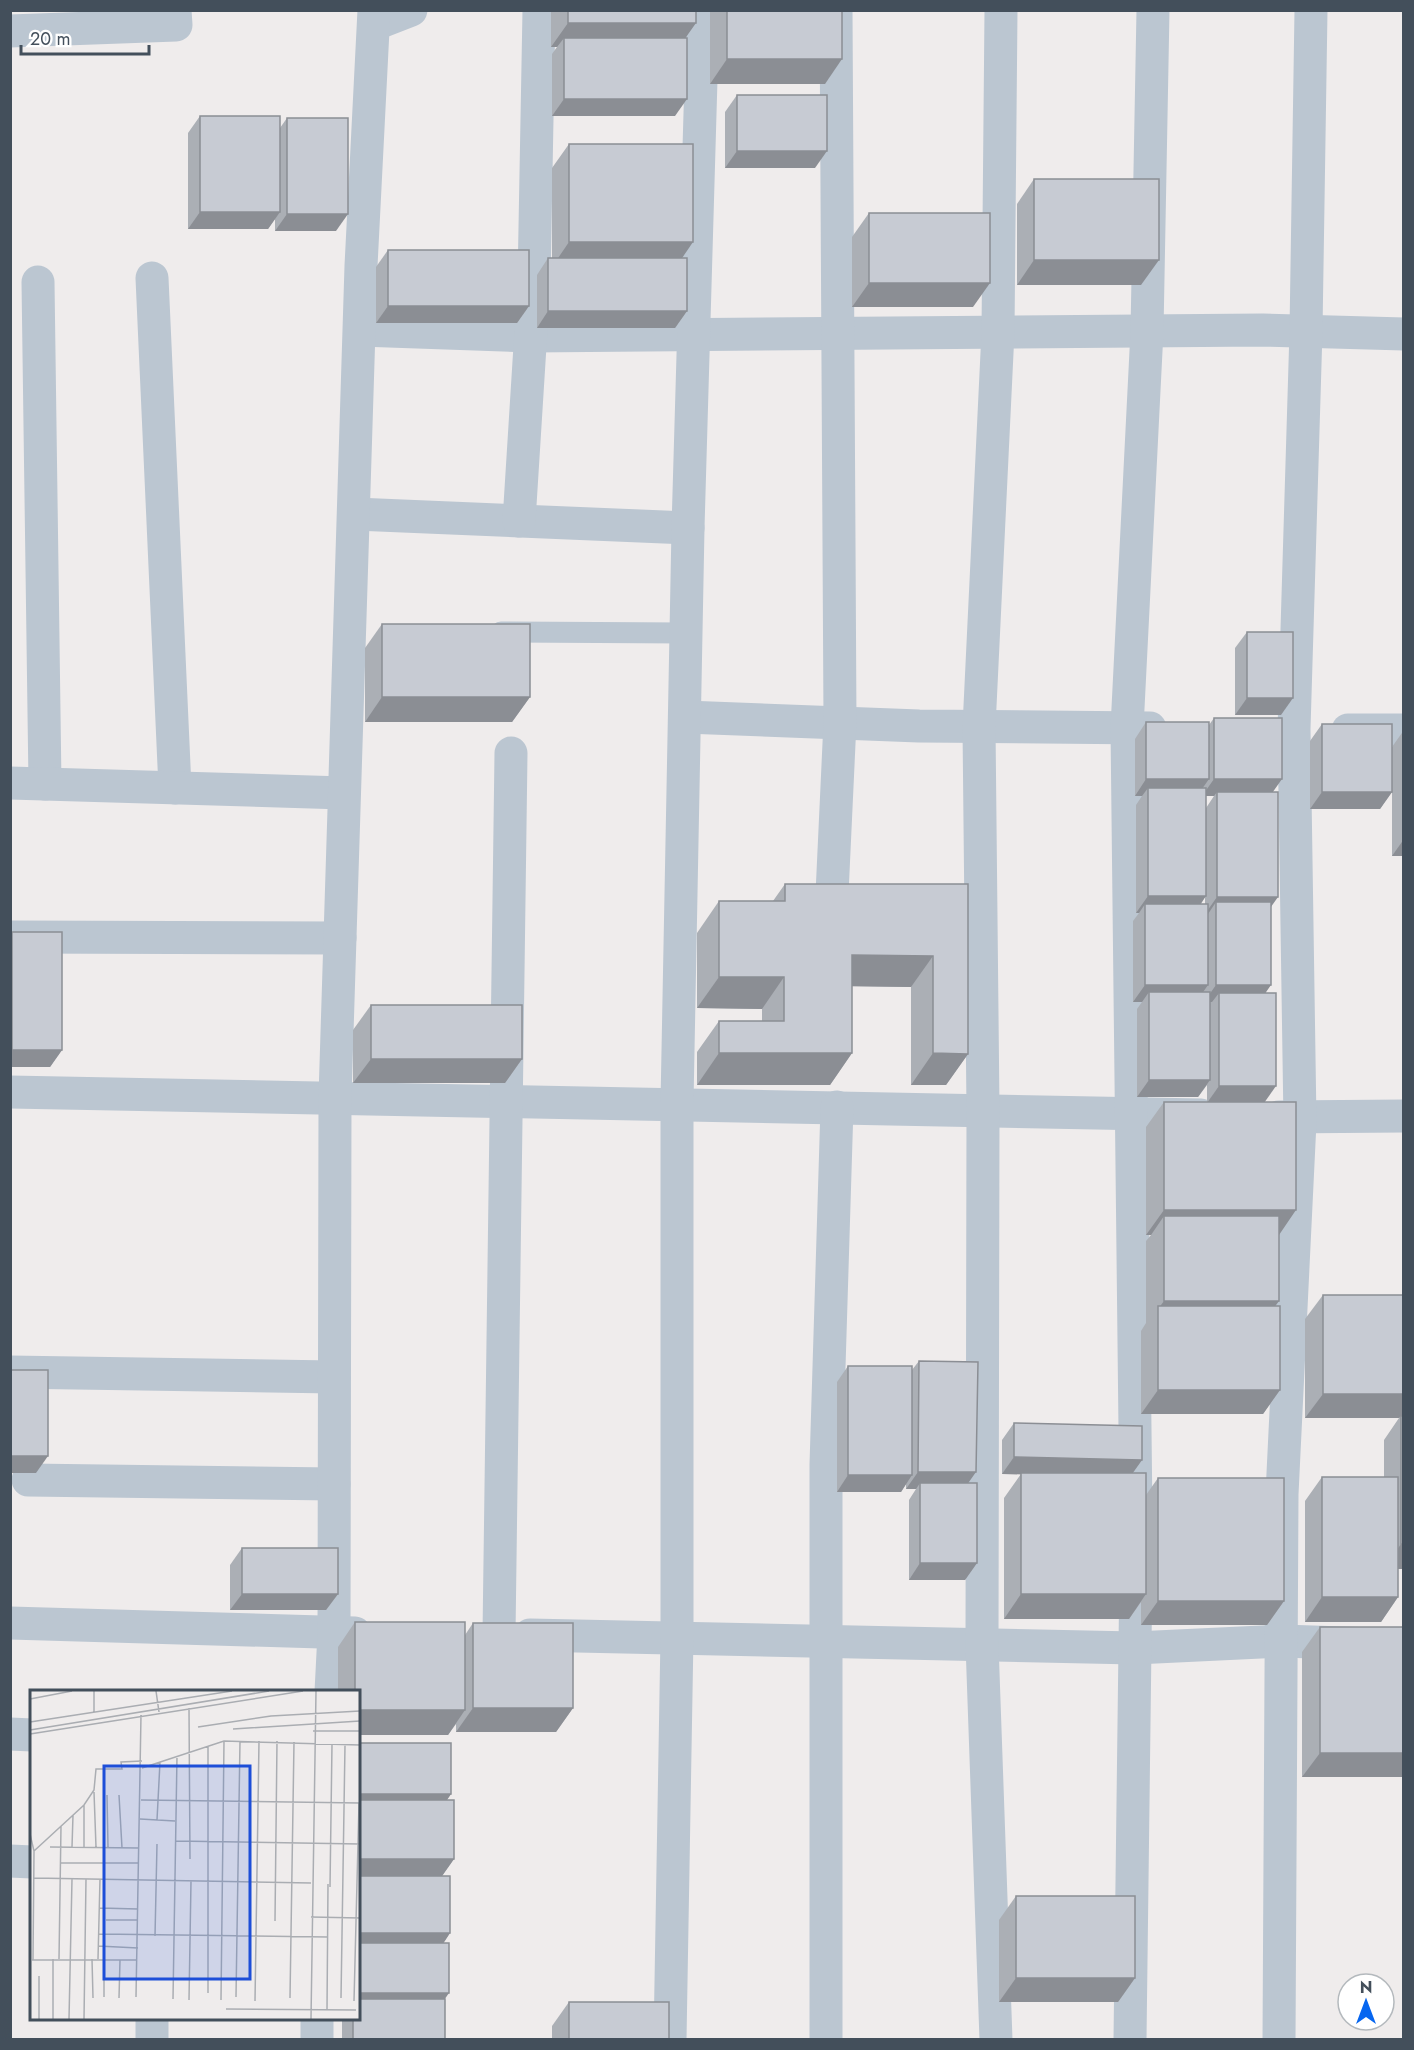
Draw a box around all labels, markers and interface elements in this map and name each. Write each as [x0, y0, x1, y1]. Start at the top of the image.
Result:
scale bar [21, 18, 148, 56]
text: 20 m [30, 26, 70, 52]
inset map [30, 1690, 360, 2020]
north arrow [1336, 1972, 1396, 2032]
text: N [1360, 1976, 1372, 1999]

